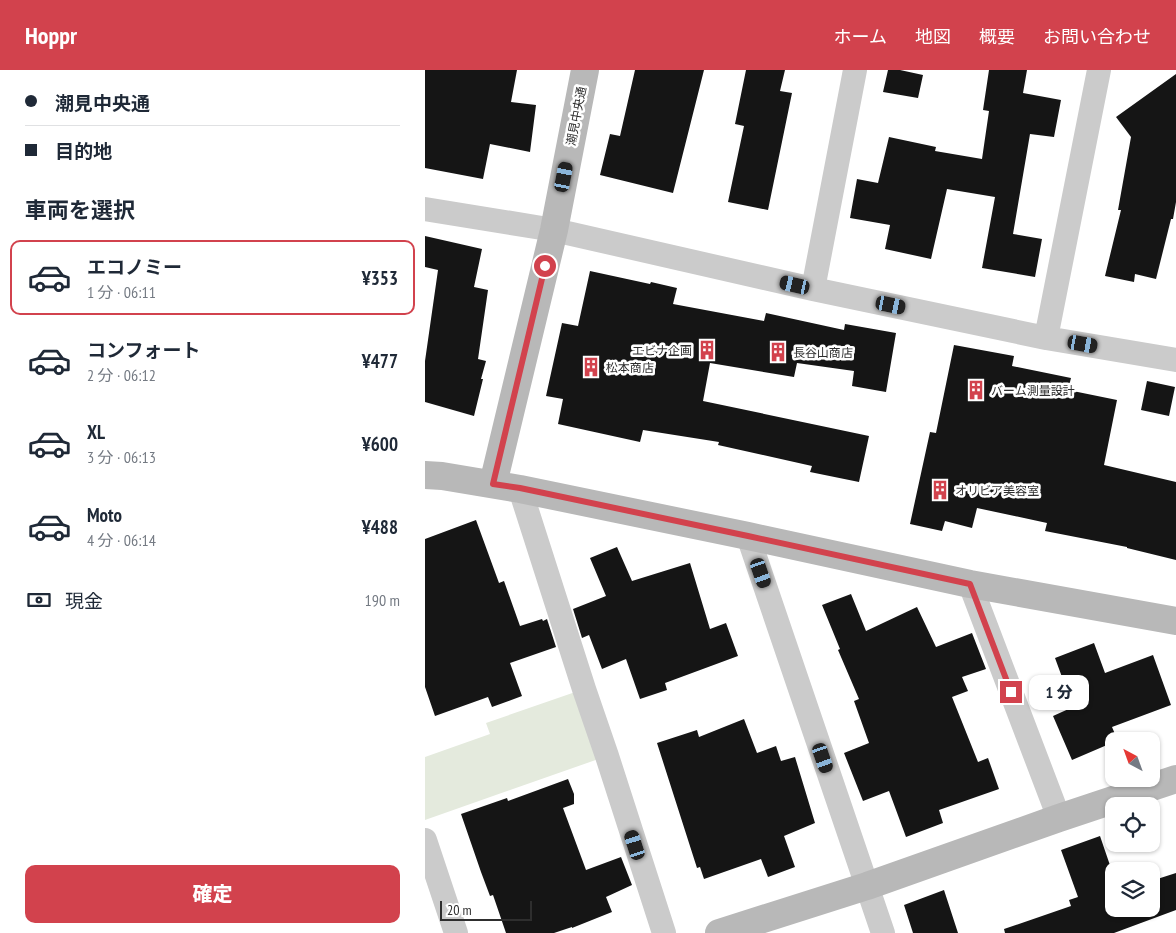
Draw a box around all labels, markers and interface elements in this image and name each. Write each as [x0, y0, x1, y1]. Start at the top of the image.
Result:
text: Hoppr [25, 20, 77, 51]
text: ホーム [834, 25, 887, 48]
text: 地図 [915, 25, 951, 48]
text: 概要 [979, 25, 1015, 48]
text: お問い合わせ [1043, 25, 1151, 48]
street label: 潮見中央通 [563, 85, 589, 147]
text: 潮見中央通 [55, 91, 150, 115]
text: 目的地 [55, 139, 112, 163]
car [553, 161, 574, 193]
text: 車両を選択 [25, 196, 135, 224]
icon: car [27, 255, 72, 300]
text: エコノミー [87, 255, 182, 279]
route start [534, 255, 556, 277]
text: ¥353 [362, 266, 398, 290]
car [778, 274, 811, 296]
text: 1 分 · 06:11 [87, 282, 156, 302]
car [874, 295, 907, 315]
car [1066, 334, 1099, 354]
icon: car [27, 338, 72, 383]
text: コンフォート [87, 338, 200, 362]
building icon: エビナ企画 [696, 339, 718, 361]
building icon: 長谷山商店 [767, 341, 789, 363]
place label: エビナ企画 [632, 343, 692, 358]
place label: 長谷山商店 [793, 345, 853, 360]
text: ¥477 [362, 349, 398, 373]
building icon: 松本商店 [580, 356, 602, 378]
place label: 松本商店 [606, 360, 654, 375]
text: 2 分 · 06:12 [87, 365, 156, 385]
building icon: バーム測量設計 [965, 379, 987, 401]
place label: バーム測量設計 [991, 383, 1075, 398]
text: XL [87, 420, 105, 444]
icon: car [27, 421, 72, 466]
text: ¥600 [362, 432, 398, 456]
text: 3 分 · 06:13 [87, 447, 156, 467]
building icon: オリビア美容室 [929, 479, 951, 501]
place label: オリビア美容室 [955, 483, 1039, 498]
text: Moto [87, 503, 122, 527]
icon: car [27, 504, 72, 549]
text: ¥488 [362, 515, 398, 539]
text: 4 分 · 06:14 [87, 530, 156, 550]
car [749, 556, 772, 590]
icon: cash [25, 586, 53, 614]
text: 現金 [65, 589, 103, 613]
text: 190 m [365, 590, 400, 610]
callout: 1 分 [1029, 674, 1089, 710]
route end [1000, 681, 1022, 703]
text: 1 分 [1046, 682, 1072, 702]
north arrow [1105, 732, 1160, 788]
map controls [1105, 732, 1160, 917]
car [811, 741, 834, 775]
button: locate [1105, 797, 1160, 852]
car [623, 828, 646, 862]
button: layers [1105, 862, 1160, 917]
button: 確定 [25, 865, 400, 923]
scale bar [440, 898, 533, 921]
text: 20 m [447, 901, 472, 919]

